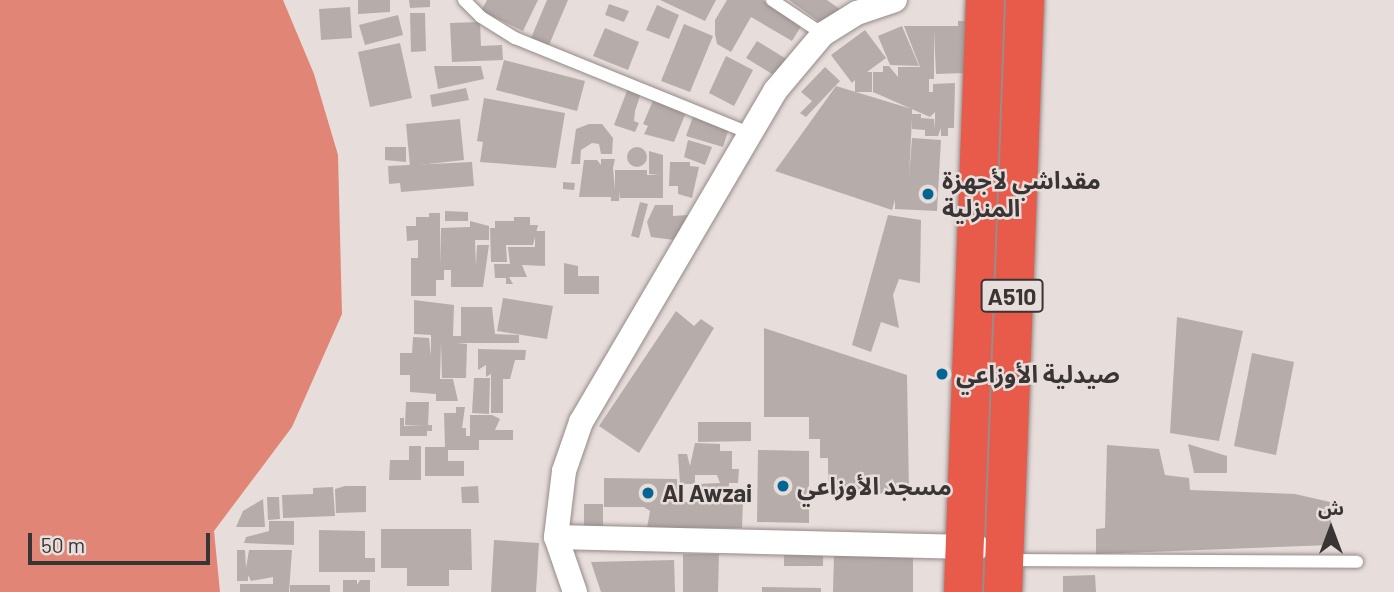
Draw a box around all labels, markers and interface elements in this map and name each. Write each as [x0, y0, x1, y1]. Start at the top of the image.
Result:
place label: مقداشي لأجهزة المنزلية [942, 166, 1101, 222]
marker: مقداشي لأجهزة المنزلية [920, 186, 936, 202]
road number: A510 [981, 276, 1044, 316]
place label: صيدلية الأوزاعي [956, 360, 1120, 388]
marker: صيدلية الأوزاعي [934, 366, 950, 382]
place label: مسجد الأوزاعي [797, 472, 952, 500]
marker: مسجد الأوزاعي [775, 478, 791, 494]
place label: Al Awzai [662, 479, 752, 507]
marker: Al Awzai [640, 485, 656, 501]
north arrow [1296, 494, 1366, 564]
text: ش [1318, 496, 1344, 519]
scale bar [32, 518, 214, 562]
text: 50 m [41, 532, 85, 557]

